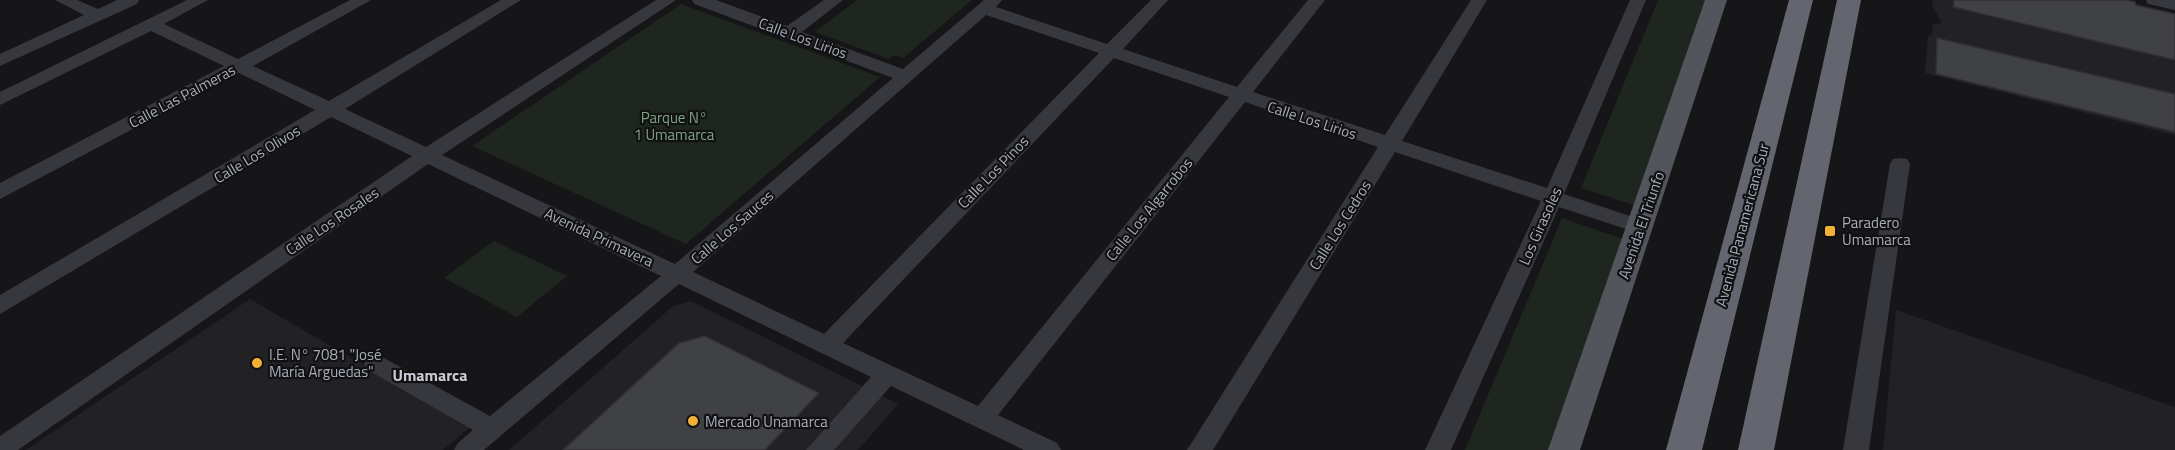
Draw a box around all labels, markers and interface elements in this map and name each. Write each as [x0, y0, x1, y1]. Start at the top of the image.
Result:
street label: Calle Los Lirios [756, 11, 850, 65]
street label: Calle Las Palmeras [124, 58, 240, 134]
street label: Calle Los Lirios [1264, 95, 1360, 145]
park label: Parque N° 1 Umamarca [634, 106, 715, 146]
street label: Calle Los Olivos [209, 119, 305, 189]
street label: Calle Los Pinos [952, 130, 1034, 214]
street label: Avenida Panamericana Sur [1709, 141, 1775, 309]
street label: Calle Los Algarrobos [1100, 152, 1198, 266]
street label: Avenida El Triunfo [1612, 168, 1670, 282]
street label: Calle Los Cedros [1303, 176, 1377, 274]
street label: Calle Los Rosales [281, 181, 383, 261]
street label: Los Girasoles [1513, 183, 1567, 269]
street label: Calle Los Sauces [685, 184, 779, 270]
street label: Avenida Primavera [541, 202, 658, 273]
place label: Paradero Umamarca [1842, 211, 1911, 251]
marker: Paradero Umamarca [1823, 224, 1837, 238]
place label: I.E. N° 7081 "José María Arguedas" [269, 343, 382, 383]
marker: I.E. N° 7081 "José María Arguedas" [250, 356, 264, 370]
district label: Umamarca [393, 363, 467, 387]
place label: Mercado Unamarca [705, 410, 828, 433]
marker: Mercado Unamarca [686, 414, 700, 428]

